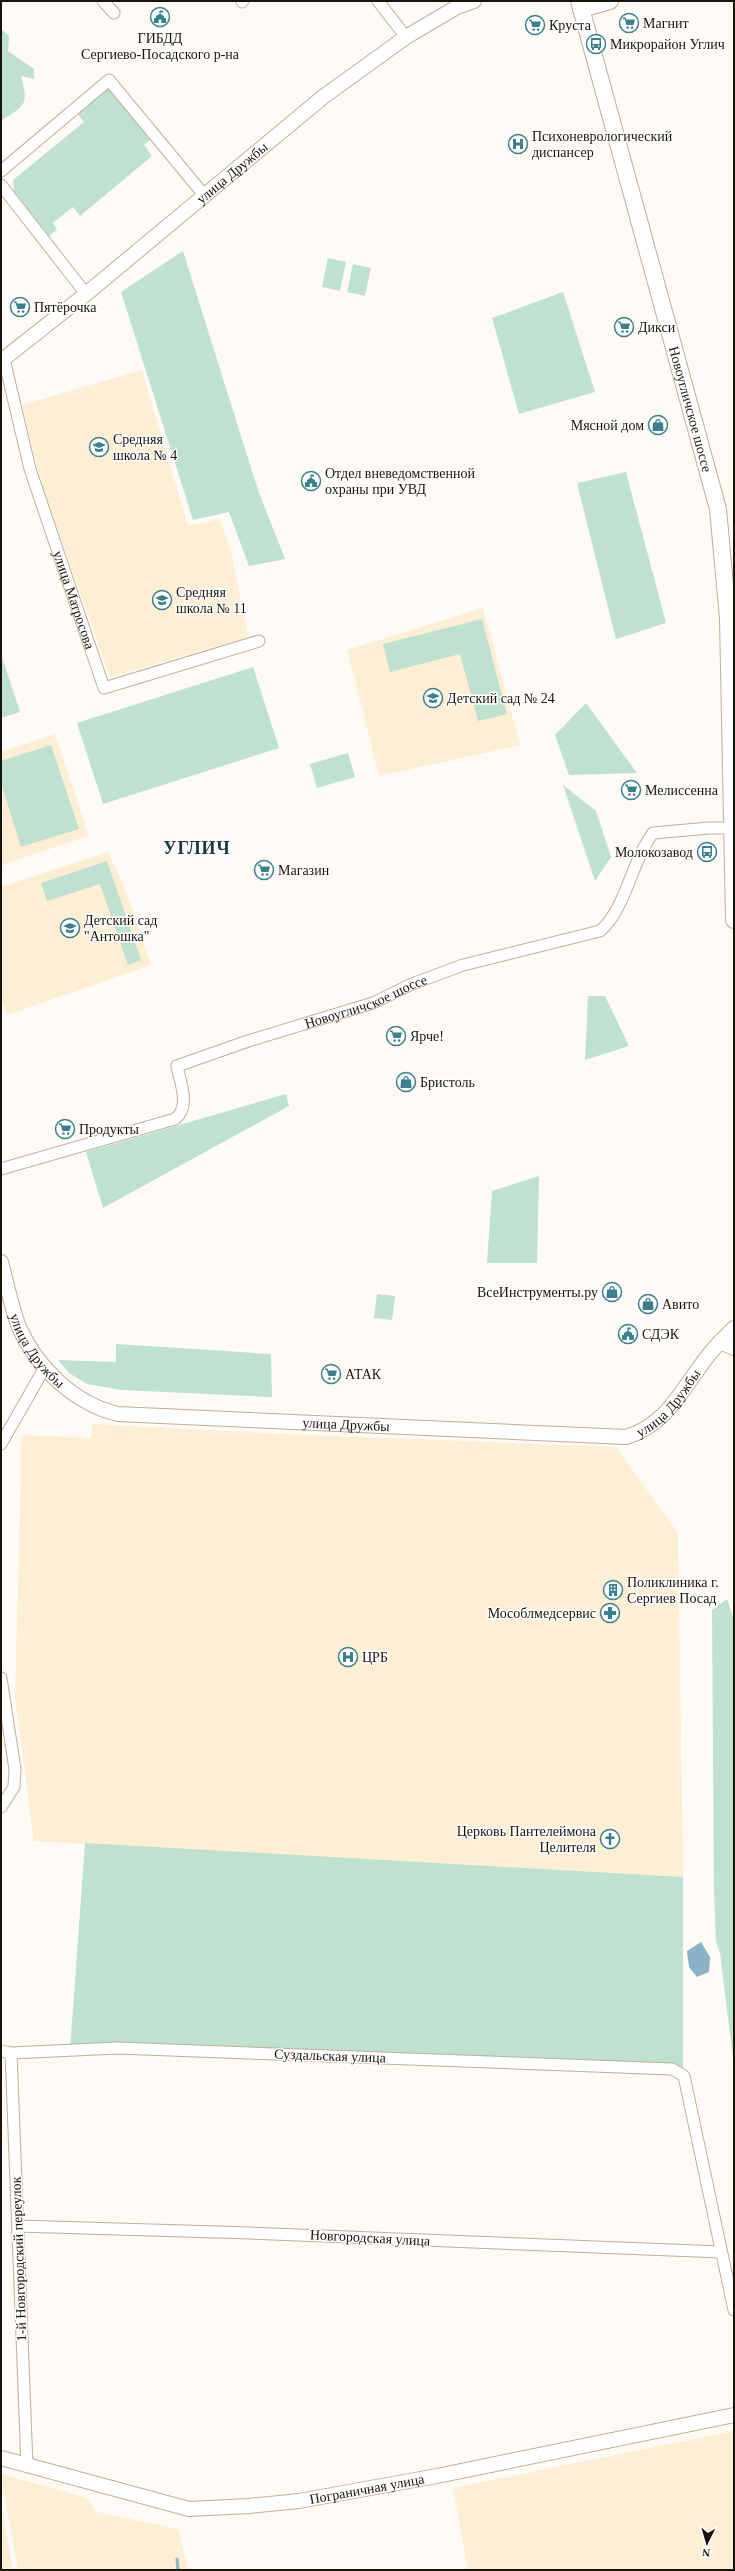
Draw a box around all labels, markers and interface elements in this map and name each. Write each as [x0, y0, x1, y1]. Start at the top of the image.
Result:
public building icon: ГИБДД Сергиево-Посадского р-на [149, 6, 171, 28]
supermarket icon: Магнит [618, 12, 640, 34]
supermarket icon: Круста [524, 14, 546, 36]
place label: Магнит [643, 16, 689, 31]
place label: Круста [549, 18, 592, 33]
place label: ГИБДД Сергиево-Посадского р-на [81, 31, 240, 62]
bus stop icon: Микрорайон Углич [585, 33, 607, 55]
place label: Микрорайон Углич [610, 37, 725, 52]
place label: Психоневрологический диспансер [532, 129, 673, 160]
hospital icon: Психоневрологический диспансер [507, 133, 529, 155]
street label: улица Дружбы [194, 139, 271, 206]
supermarket icon: Пятёрочка [9, 296, 31, 318]
place label: Пятёрочка [34, 300, 97, 315]
supermarket icon: Дикси [613, 316, 635, 338]
place label: Дикси [638, 320, 676, 335]
street label: Новоугличское шоссе [666, 344, 715, 474]
shop icon: Мясной дом [647, 414, 669, 436]
place label: Мясной дом [571, 418, 644, 433]
place label: Средняя школа № 4 [113, 432, 177, 463]
school or university icon: Средняя школа № 4 [88, 436, 110, 458]
place label: Отдел вневедомственной охраны при УВД [325, 466, 476, 497]
public building icon: Отдел вневедомственной охраны при УВД [300, 470, 322, 492]
street label: улица Матросова [51, 549, 98, 652]
place label: Средняя школа № 11 [176, 585, 247, 616]
school or university icon: Средняя школа № 11 [151, 589, 173, 611]
school or university icon: Детский сад № 24 [422, 687, 444, 709]
place label: Детский сад № 24 [447, 691, 555, 706]
supermarket icon: Мелиссенна [620, 779, 642, 801]
place label: Мелиссенна [645, 783, 719, 798]
district label: УГЛИЧ [163, 838, 231, 858]
bus stop icon: Молокозавод [696, 841, 718, 863]
place label: Молокозавод [615, 845, 693, 860]
supermarket icon: Магазин [253, 859, 275, 881]
place label: Магазин [278, 863, 330, 878]
place label: Детский сад "Антошка" [84, 913, 157, 944]
school or university icon: Детский сад "Антошка" [59, 917, 81, 939]
street label: Новоугличское шоссе [303, 972, 429, 1031]
supermarket icon: Ярче! [385, 1025, 407, 1047]
place label: Ярче! [410, 1029, 444, 1044]
shop icon: Бристоль [395, 1071, 417, 1093]
place label: Бристоль [420, 1075, 475, 1090]
supermarket icon: Продукты [54, 1118, 76, 1140]
place label: Продукты [79, 1122, 140, 1137]
shop icon: ВсеИнструменты.ру [601, 1281, 623, 1303]
place label: ВсеИнструменты.ру [477, 1285, 598, 1300]
shop icon: Авито [637, 1293, 659, 1315]
place label: Авито [662, 1297, 699, 1312]
street label: улица Дружбы [7, 1311, 68, 1391]
public building icon: СДЭК [617, 1323, 639, 1345]
place label: СДЭК [642, 1327, 680, 1342]
supermarket icon: АТАК [320, 1363, 342, 1385]
street label: улица Дружбы [634, 1366, 703, 1440]
place label: АТАК [345, 1367, 382, 1382]
street label: улица Дружбы [302, 1415, 391, 1434]
place label: Поликлиника г. Сергиев Посад [627, 1575, 719, 1606]
building icon: Поликлиника г. Сергиев Посад [602, 1579, 624, 1601]
pharmacy icon: Мособлмедсервис [599, 1602, 621, 1624]
place label: Мособлмедсервис [488, 1606, 596, 1621]
hospital icon: ЦРБ [337, 1646, 359, 1668]
place label: ЦРБ [362, 1650, 388, 1665]
place label: Церковь Пантелеймона Целителя [457, 1824, 597, 1855]
church icon: Церковь Пантелеймона Целителя [599, 1828, 621, 1850]
street label: Суздальская улица [274, 2047, 387, 2065]
street label: 1-й Новгородский переулок [9, 2176, 29, 2342]
street label: Новгородская улица [310, 2227, 431, 2249]
street label: Пограничная улица [308, 2471, 426, 2506]
north arrow [687, 2523, 727, 2563]
text: N [702, 2547, 711, 2559]

